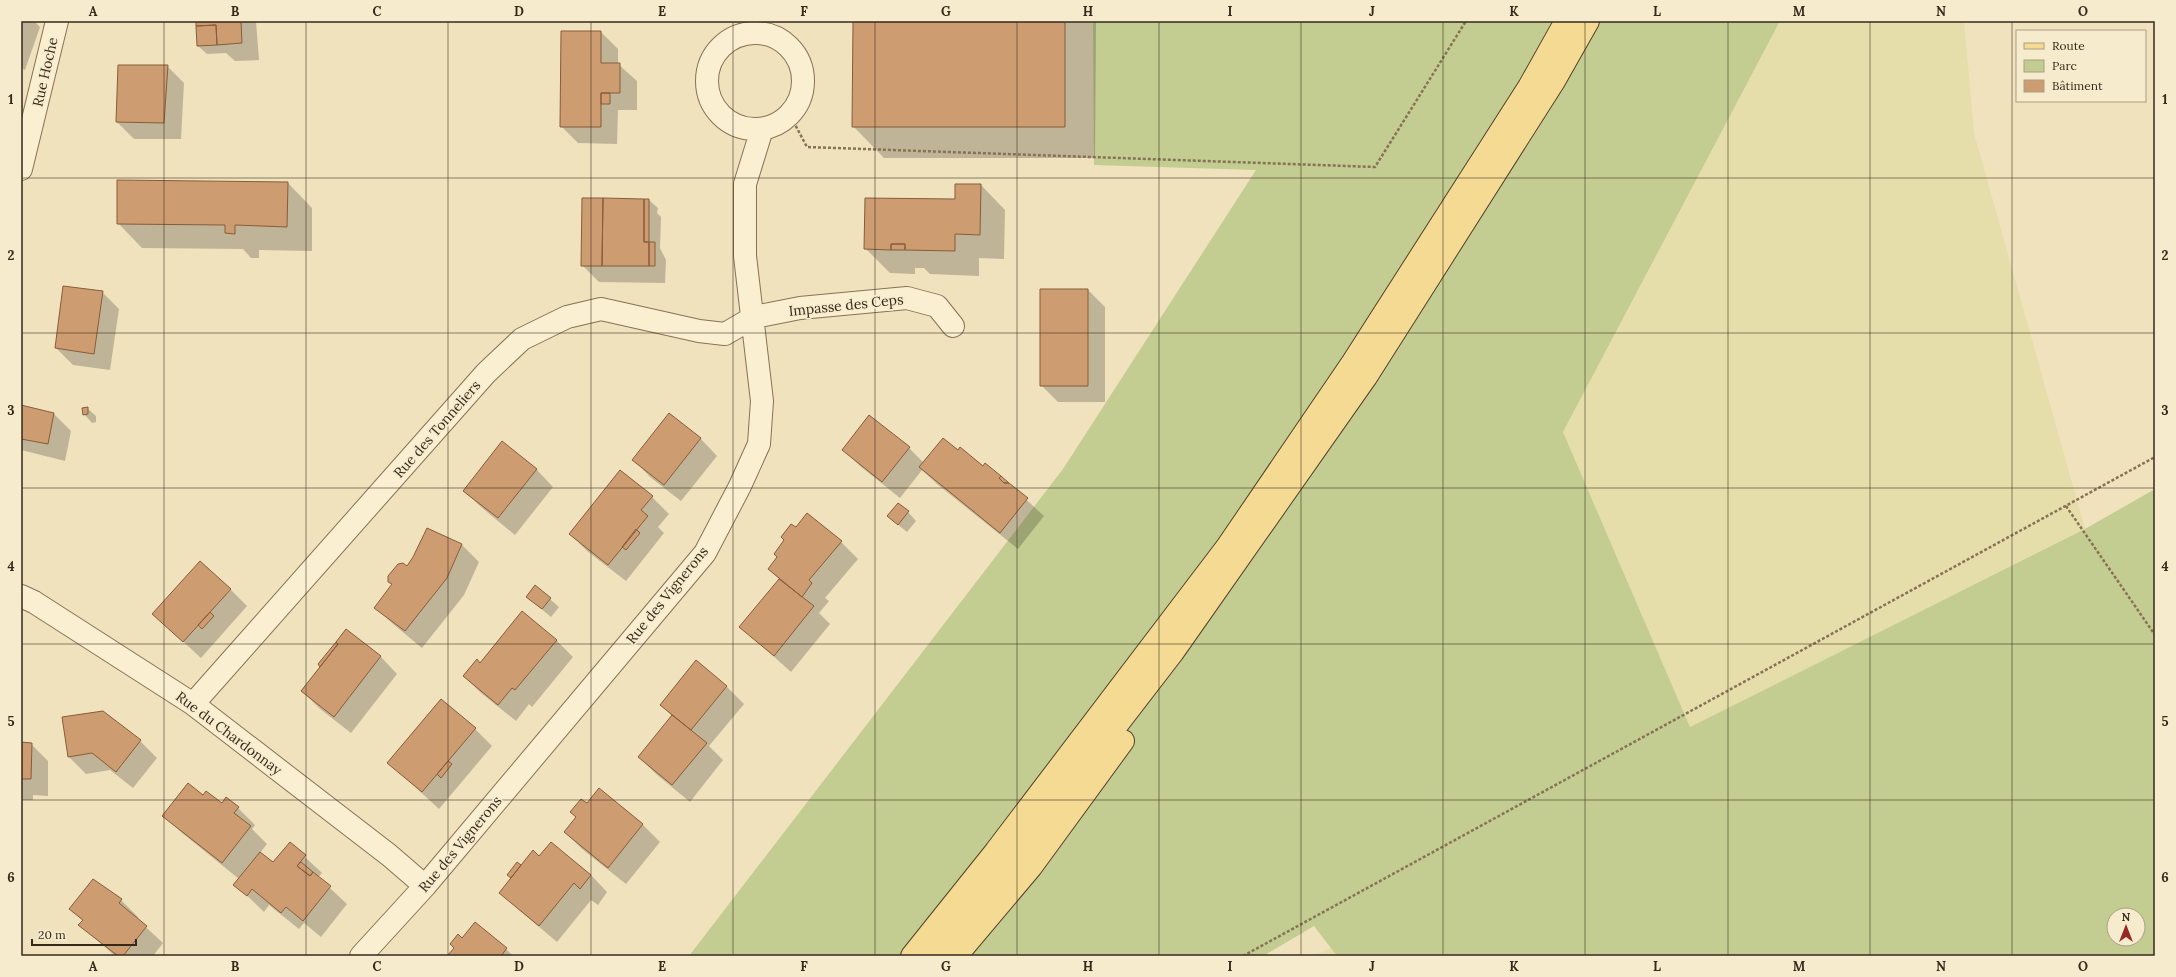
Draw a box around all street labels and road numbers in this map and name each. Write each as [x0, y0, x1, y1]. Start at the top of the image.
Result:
street label: Rue Hoche [28, 35, 62, 108]
street label: Impasse des Ceps [788, 290, 904, 320]
street label: Rue des Tonneliers [390, 377, 484, 481]
street label: Rue des Vignerons [622, 543, 712, 647]
street label: Rue du Chardonnay [172, 687, 286, 779]
street label: Rue des Vignerons [414, 792, 506, 896]

